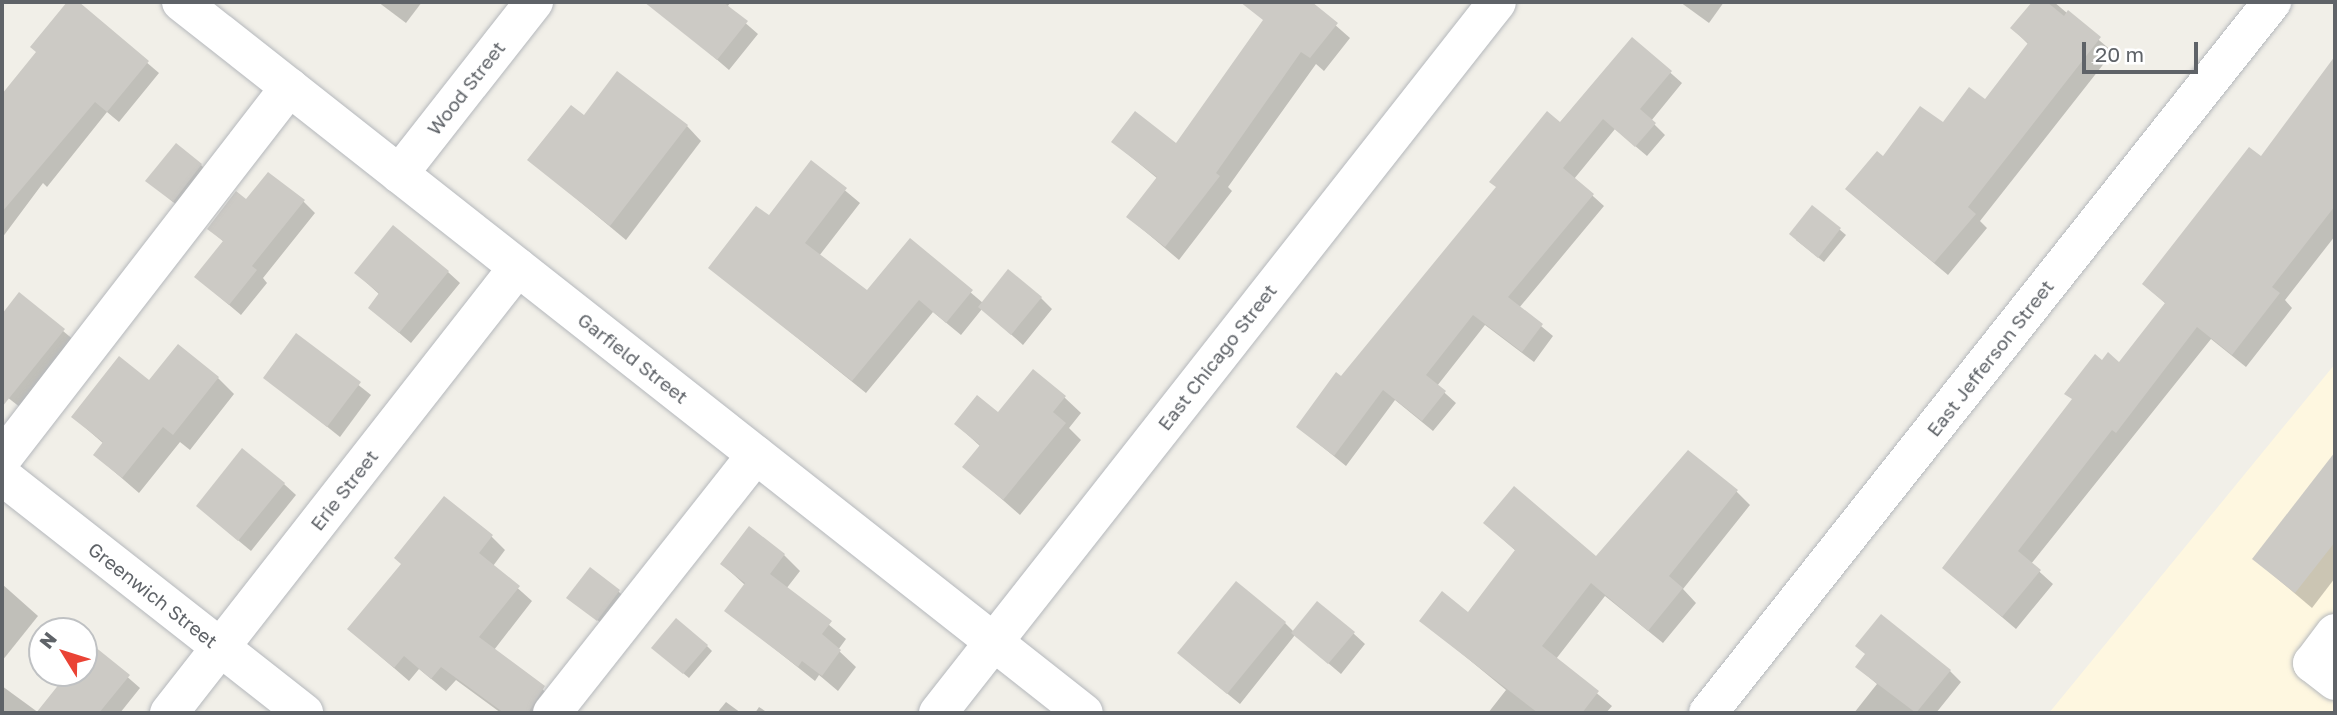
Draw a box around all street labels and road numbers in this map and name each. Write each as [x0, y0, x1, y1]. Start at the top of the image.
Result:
street label: Wood Street [422, 36, 510, 140]
street label: East Jefferson Street [1922, 275, 2058, 441]
street label: East Chicago Street [1153, 279, 1281, 435]
street label: Garfield Street [573, 308, 693, 408]
street label: Erie Street [305, 445, 383, 535]
street label: Greenwich Street [84, 537, 222, 653]

